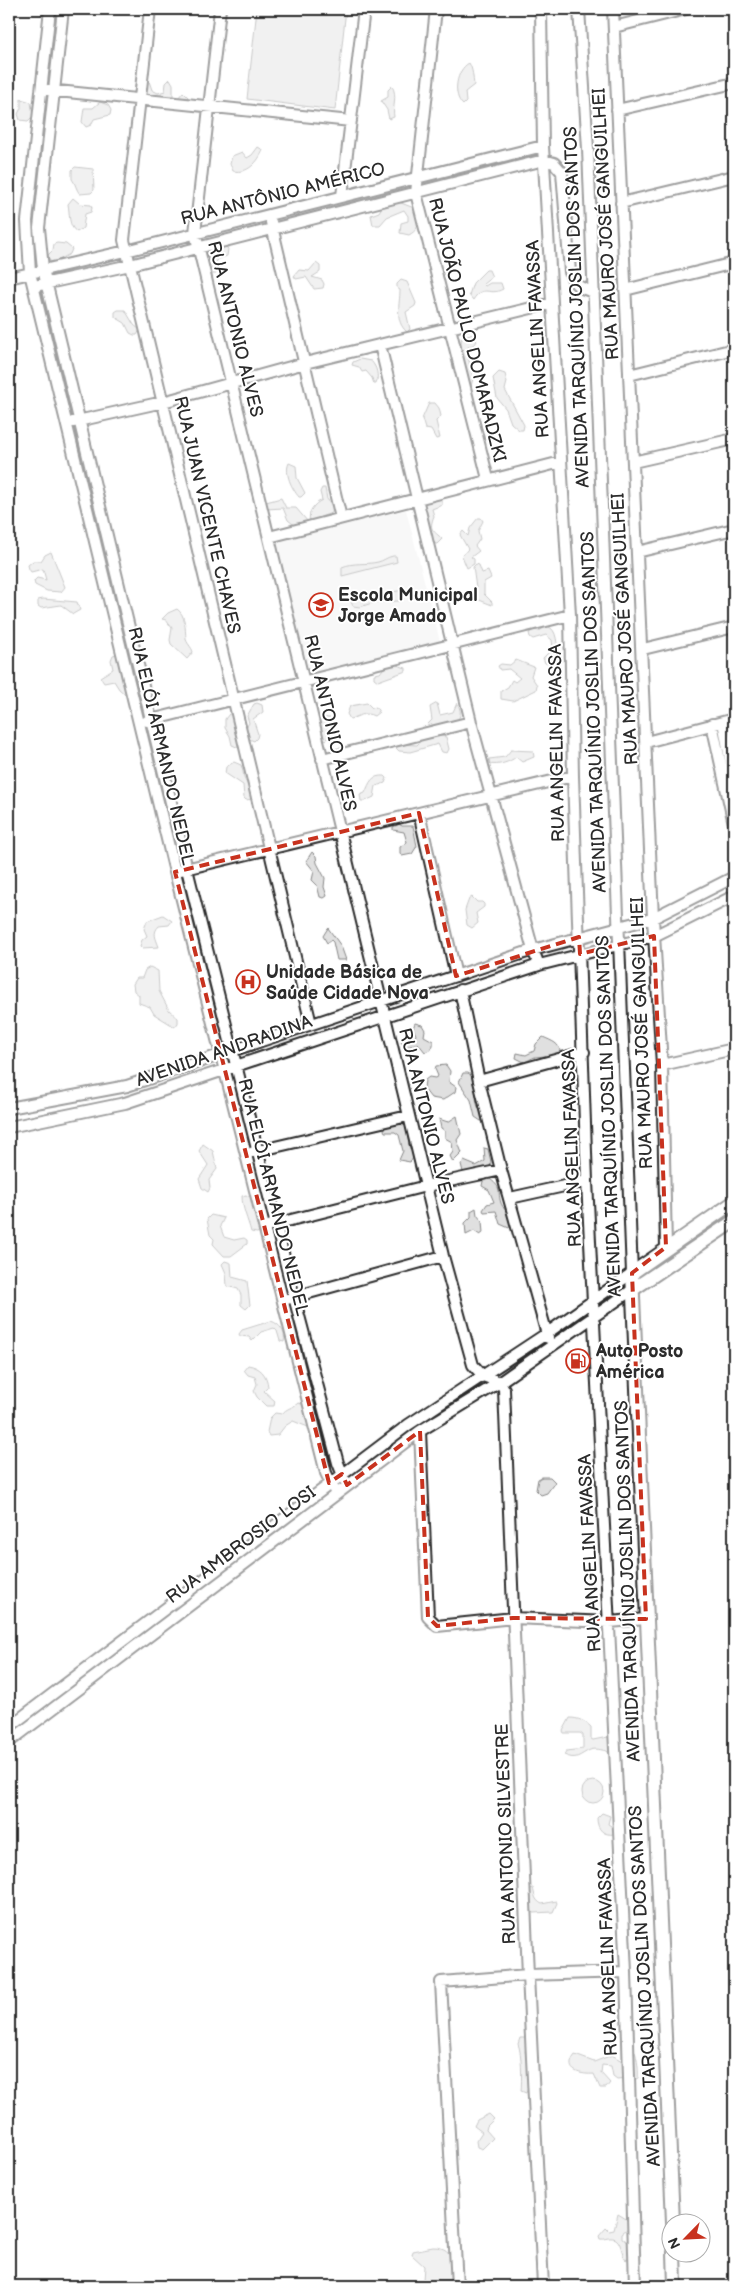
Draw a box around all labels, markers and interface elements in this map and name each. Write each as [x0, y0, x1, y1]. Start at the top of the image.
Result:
street label: RUA MAURO JOSÉ GANGUILHEI [586, 87, 624, 361]
street label: AVENIDA TARQUÍNIO JOSLIN DOS SANTOS [558, 126, 594, 488]
street label: RUA ANTÔNIO AMÉRICO [178, 156, 387, 230]
street label: RUA JOÃO PAULO DOMARADZKI [424, 195, 511, 464]
street label: RUA ANTONIO ALVES [203, 239, 267, 419]
street label: RUA ANGELIN FAVASSA [522, 239, 554, 439]
street label: RUA JUAN VICENTE CHAVES [169, 394, 245, 636]
street label: RUA MAURO JOSÉ GANGUILHEI [605, 492, 643, 766]
street label: AVENIDA TARQUÍNIO JOSLIN DOS SANTOS [575, 531, 611, 893]
place label: Escola Municipal Jorge Amado [338, 585, 478, 627]
school or university icon: Escola Municipal Jorge Amado [308, 592, 334, 618]
street label: RUA ELÓI ARMANDO NEDEL [123, 624, 201, 868]
street label: RUA ANTONIO ALVES [299, 633, 361, 813]
street label: RUA ANGELIN FAVASSA [545, 644, 569, 842]
street label: RUA MAURO JOSÉ GANGUILHEI [625, 897, 657, 1170]
street label: AVENIDA TARQUÍNIO JOSLIN DOS SANTOS [590, 935, 626, 1297]
place label: Unidade Básica de Saúde Cidade Nova [266, 962, 429, 1004]
hospital icon: Unidade Básica de Saúde Cidade Nova [235, 969, 261, 995]
street label: AVENIDA ANDRADINA [133, 1011, 315, 1091]
street label: RUA ANTONIO ALVES [394, 1026, 458, 1206]
street label: RUA ANGELIN FAVASSA [558, 1049, 586, 1247]
street label: RUA ELÓI ARMANDO NEDEL [233, 1076, 315, 1318]
place label: Auto Posto América [595, 1341, 683, 1383]
fuel station icon: Auto Posto América [565, 1348, 591, 1374]
street label: AVENIDA TARQUÍNIO JOSLIN DOS SANTOS [609, 1400, 645, 1762]
street label: RUA ANGELIN FAVASSA [574, 1453, 606, 1653]
street label: RUA AMBROSIO LOSI [162, 1482, 320, 1608]
street label: RUA ANTONIO SILVESTRE [492, 1723, 520, 1945]
street label: AVENIDA TARQUÍNIO JOSLIN DOS SANTOS [623, 1805, 665, 2167]
street label: RUA ANGELIN FAVASSA [594, 1858, 622, 2056]
north arrow [660, 2212, 710, 2262]
text: N [665, 2235, 684, 2251]

